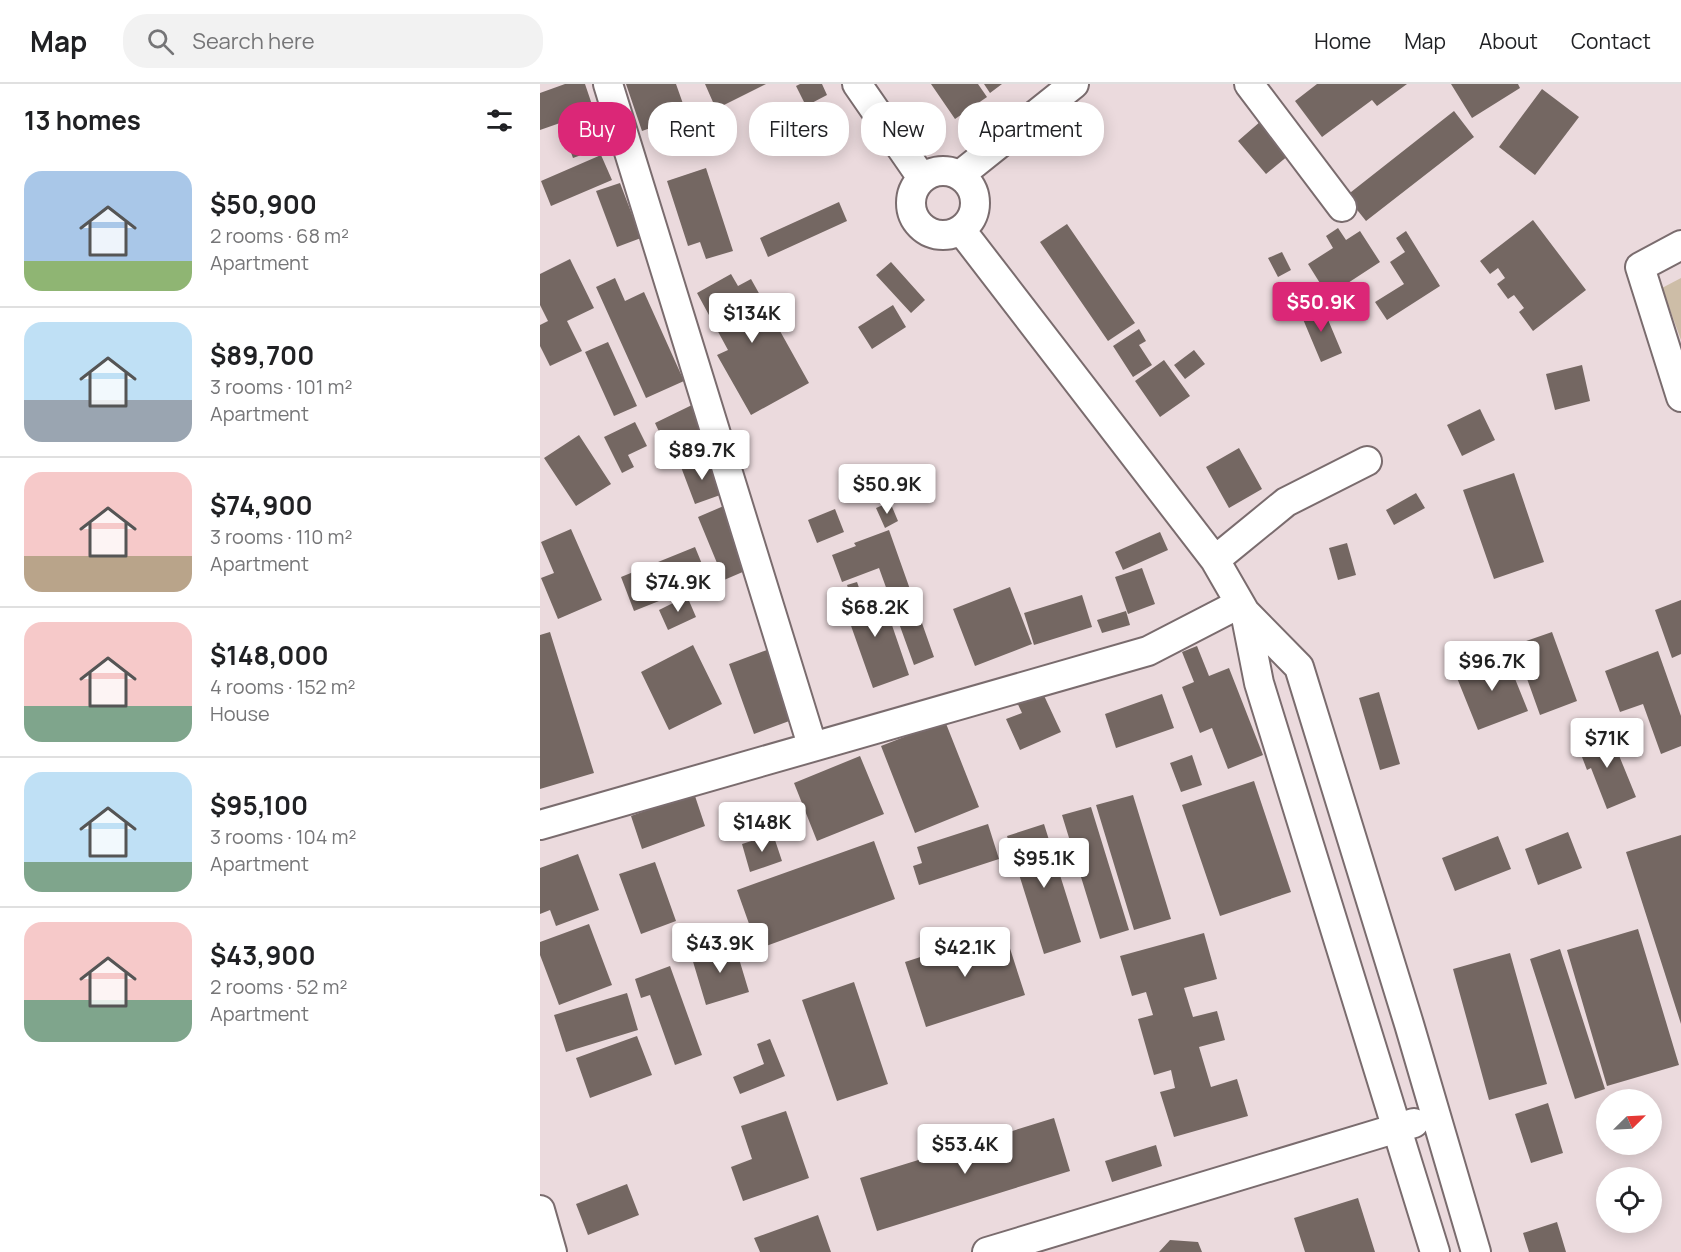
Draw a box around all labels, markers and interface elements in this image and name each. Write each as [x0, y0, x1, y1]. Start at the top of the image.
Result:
search box [123, 14, 543, 68]
text: Map [30, 22, 87, 60]
icon: search [144, 25, 177, 58]
text: Search here [192, 26, 315, 56]
text: Home [1314, 27, 1371, 55]
text: Map [1404, 27, 1446, 55]
text: About [1479, 27, 1538, 55]
text: Contact [1571, 27, 1651, 55]
text: 13 homes [24, 102, 141, 138]
chip: Buy [558, 102, 636, 156]
chip: Rent [648, 102, 737, 156]
chip: Filters [749, 102, 849, 156]
chip: New [861, 102, 946, 156]
chip: Apartment [958, 102, 1104, 156]
icon: filters [483, 104, 516, 137]
text: $50,900 [210, 186, 317, 222]
icon: home [72, 195, 144, 267]
text: 2 rooms · 68 m² [210, 222, 349, 249]
text: Apartment [210, 249, 309, 276]
pin: $50.9K [1272, 282, 1370, 333]
text: $50.9K [1287, 288, 1355, 315]
pin: $134K [710, 293, 794, 344]
text: $134K [723, 299, 781, 326]
text: $89,700 [210, 337, 314, 373]
icon: home [72, 346, 144, 418]
text: 3 rooms · 101 m² [210, 373, 352, 400]
text: Apartment [210, 400, 309, 427]
pin: $89.7K [653, 430, 751, 481]
text: $89.7K [669, 436, 735, 463]
pin: $50.9K [838, 464, 936, 515]
text: $50.9K [853, 470, 921, 497]
text: $74,900 [210, 487, 313, 523]
icon: home [72, 496, 144, 568]
text: 3 rooms · 110 m² [210, 523, 352, 550]
text: Apartment [210, 550, 309, 577]
pin: $74.9K [629, 562, 727, 613]
text: $74.9K [645, 568, 711, 595]
pin: $68.2K [826, 587, 924, 638]
text: $68.2K [841, 593, 909, 620]
text: $148,000 [210, 637, 329, 673]
pin: $96.7K [1443, 641, 1541, 692]
icon: home [72, 646, 144, 718]
text: $96.7K [1458, 647, 1526, 674]
text: 4 rooms · 152 m² [210, 673, 356, 700]
text: House [210, 700, 270, 727]
pin: $71K [1571, 718, 1643, 769]
text: $71K [1585, 724, 1629, 751]
text: $95,100 [210, 787, 308, 823]
icon: home [72, 796, 144, 868]
pin: $148K [720, 802, 804, 853]
text: $148K [733, 808, 791, 835]
text: 3 rooms · 104 m² [210, 823, 356, 850]
pin: $95.1K [995, 838, 1093, 889]
text: $95.1K [1013, 844, 1075, 871]
text: Apartment [210, 850, 309, 877]
pin: $43.9K [671, 923, 769, 974]
pin: $42.1K [916, 927, 1014, 978]
text: $43.9K [686, 929, 754, 956]
text: $42.1K [934, 933, 996, 960]
text: $43,900 [210, 937, 316, 973]
icon: home [72, 946, 144, 1018]
text: 2 rooms · 52 m² [210, 973, 347, 1000]
text: Apartment [210, 1000, 309, 1027]
north arrow [1596, 1089, 1662, 1155]
map controls [1596, 1089, 1662, 1233]
pin: $53.4K [916, 1124, 1014, 1175]
text: $53.4K [931, 1130, 999, 1157]
button: locate [1596, 1167, 1662, 1233]

